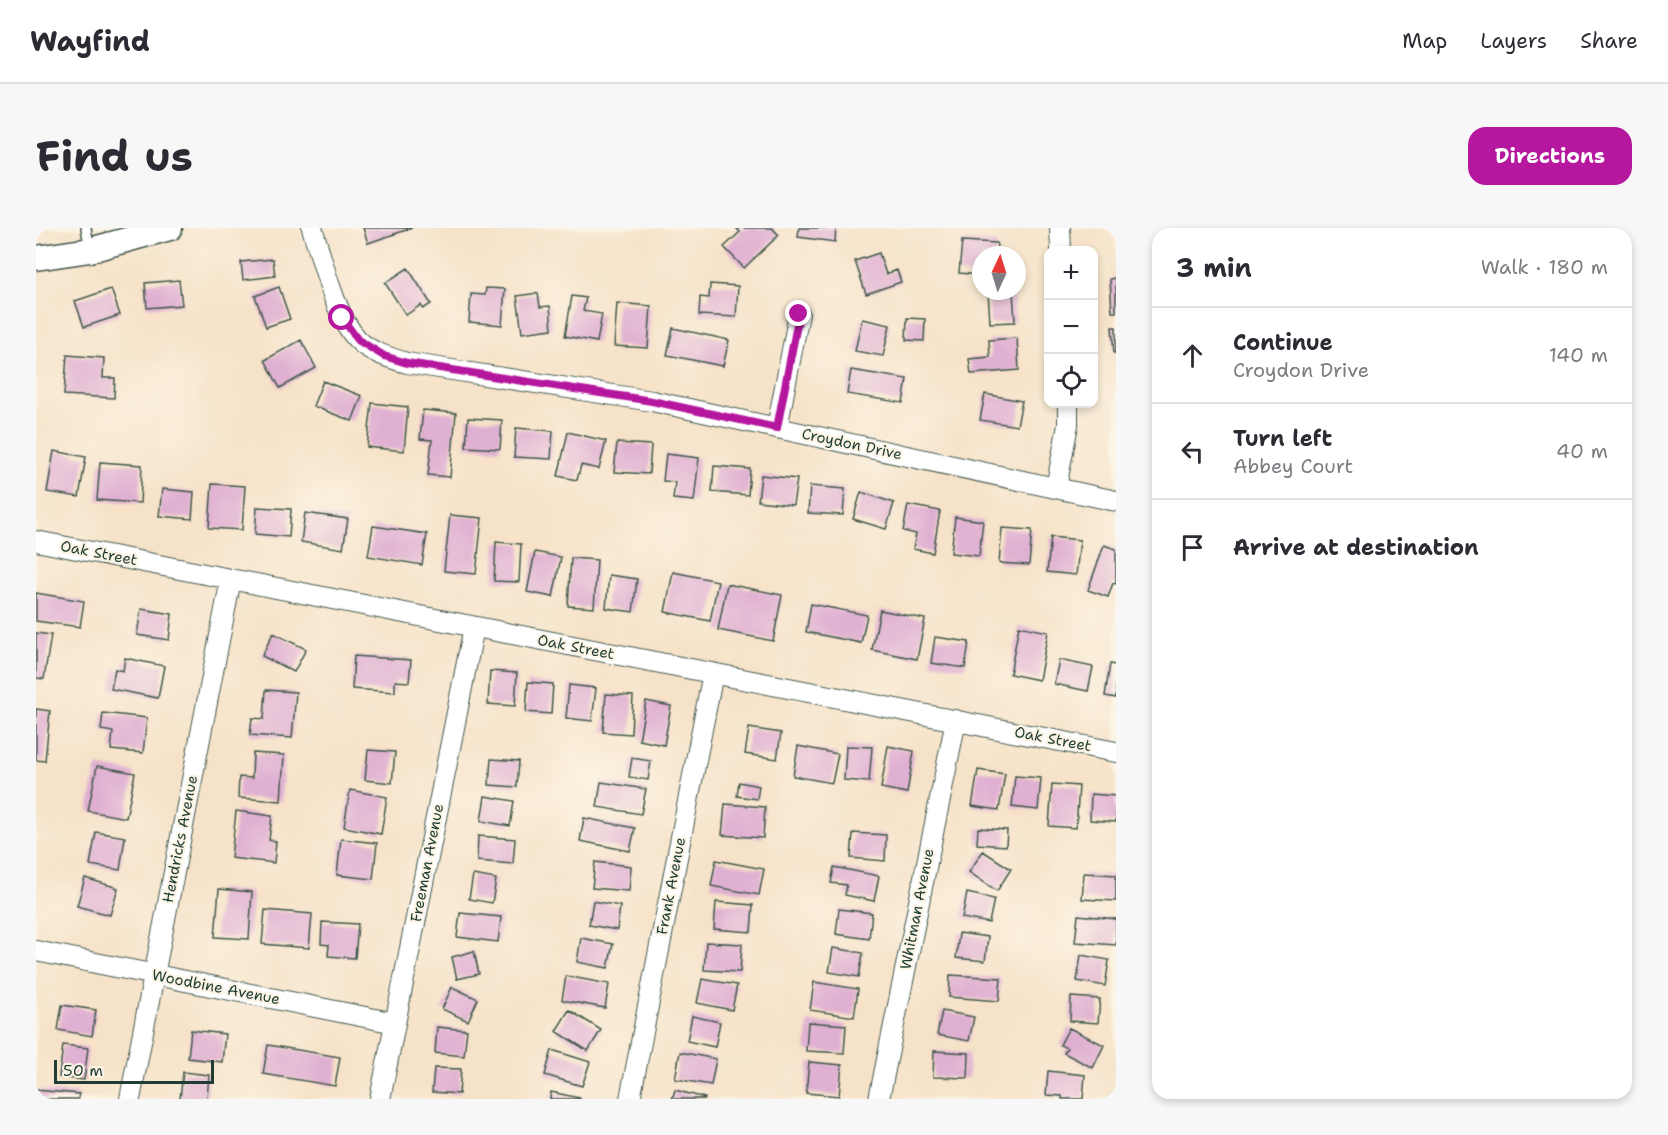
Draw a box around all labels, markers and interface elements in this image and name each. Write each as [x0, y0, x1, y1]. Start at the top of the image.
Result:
text: Wayfind [30, 22, 150, 60]
text: Map [1402, 27, 1447, 55]
text: Layers [1480, 27, 1547, 55]
text: Share [1580, 27, 1638, 55]
button: Directions [1468, 127, 1632, 185]
text: Find us [36, 128, 193, 184]
north arrow [972, 246, 1026, 300]
map controls [1044, 246, 1098, 408]
button: + [1044, 246, 1098, 300]
text: 3 min [1176, 250, 1252, 285]
text: Walk · 180 m [1481, 254, 1608, 280]
route end [785, 300, 811, 326]
button: − [1044, 300, 1098, 354]
route start [328, 304, 354, 330]
text: Continue [1233, 328, 1333, 357]
icon: ahead [1176, 339, 1209, 372]
text: 140 m [1549, 342, 1608, 368]
button: locate [1044, 354, 1098, 408]
text: Croydon Drive [1233, 357, 1369, 383]
street label: Croydon Drive [800, 424, 904, 464]
text: Turn left [1233, 424, 1332, 453]
icon: left [1176, 435, 1209, 468]
text: 40 m [1556, 438, 1608, 464]
text: Abbey Court [1233, 453, 1353, 479]
icon: arrive [1176, 531, 1209, 564]
text: Arrive at destination [1233, 533, 1479, 562]
street label: Oak Street [59, 536, 139, 570]
street label: Oak Street [536, 630, 616, 664]
street label: Oak Street [1013, 722, 1093, 756]
street label: Hendricks Avenue [158, 774, 202, 904]
street label: Freeman Avenue [406, 802, 448, 924]
street label: Frank Avenue [652, 836, 690, 936]
street label: Whitman Avenue [895, 847, 939, 971]
street label: Woodbine Avenue [150, 965, 282, 1009]
scale bar [54, 1057, 214, 1084]
text: 50 m [63, 1060, 103, 1081]

